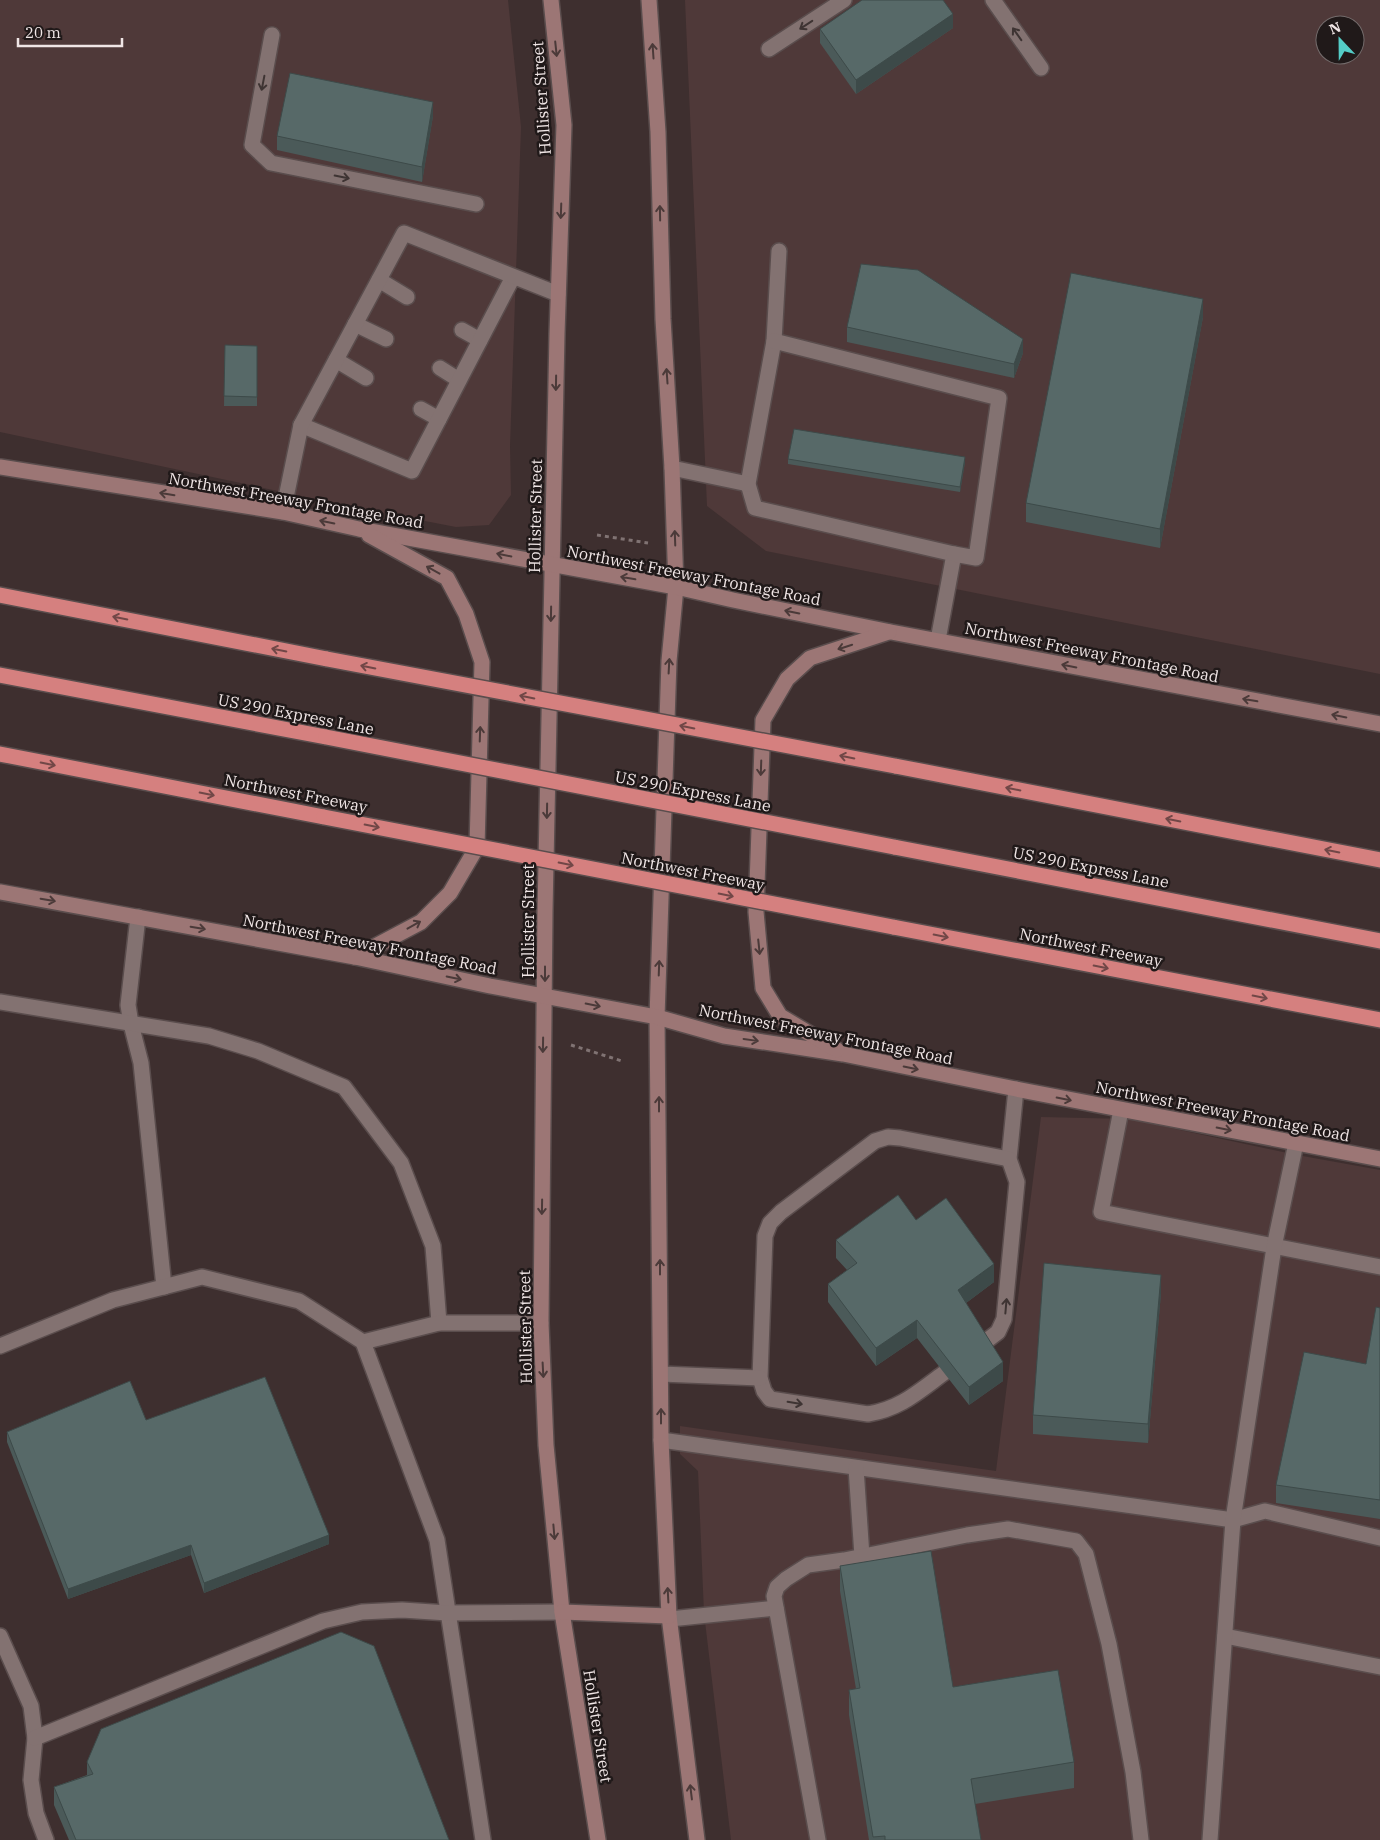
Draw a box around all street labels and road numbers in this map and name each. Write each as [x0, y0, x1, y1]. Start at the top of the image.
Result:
street label: Hollister Street [527, 40, 555, 156]
street label: Hollister Street [524, 459, 546, 573]
street label: Northwest Freeway Frontage Road [167, 468, 425, 532]
street label: Northwest Freeway Frontage Road [565, 541, 823, 610]
street label: Northwest Freeway Frontage Road [963, 618, 1221, 687]
street label: US 290 Express Lane [216, 689, 376, 739]
street label: US 290 Express Lane [613, 766, 773, 816]
street label: Northwest Freeway [223, 769, 370, 817]
street label: US 290 Express Lane [1011, 842, 1171, 892]
street label: Northwest Freeway [620, 847, 767, 895]
street label: Hollister Street [518, 864, 538, 978]
street label: Northwest Freeway Frontage Road [241, 910, 499, 979]
street label: Northwest Freeway [1018, 923, 1165, 971]
street label: Northwest Freeway Frontage Road [697, 1000, 955, 1069]
street label: Northwest Freeway Frontage Road [1094, 1077, 1352, 1146]
street label: Hollister Street [514, 1270, 536, 1384]
street label: Hollister Street [579, 1668, 617, 1784]

